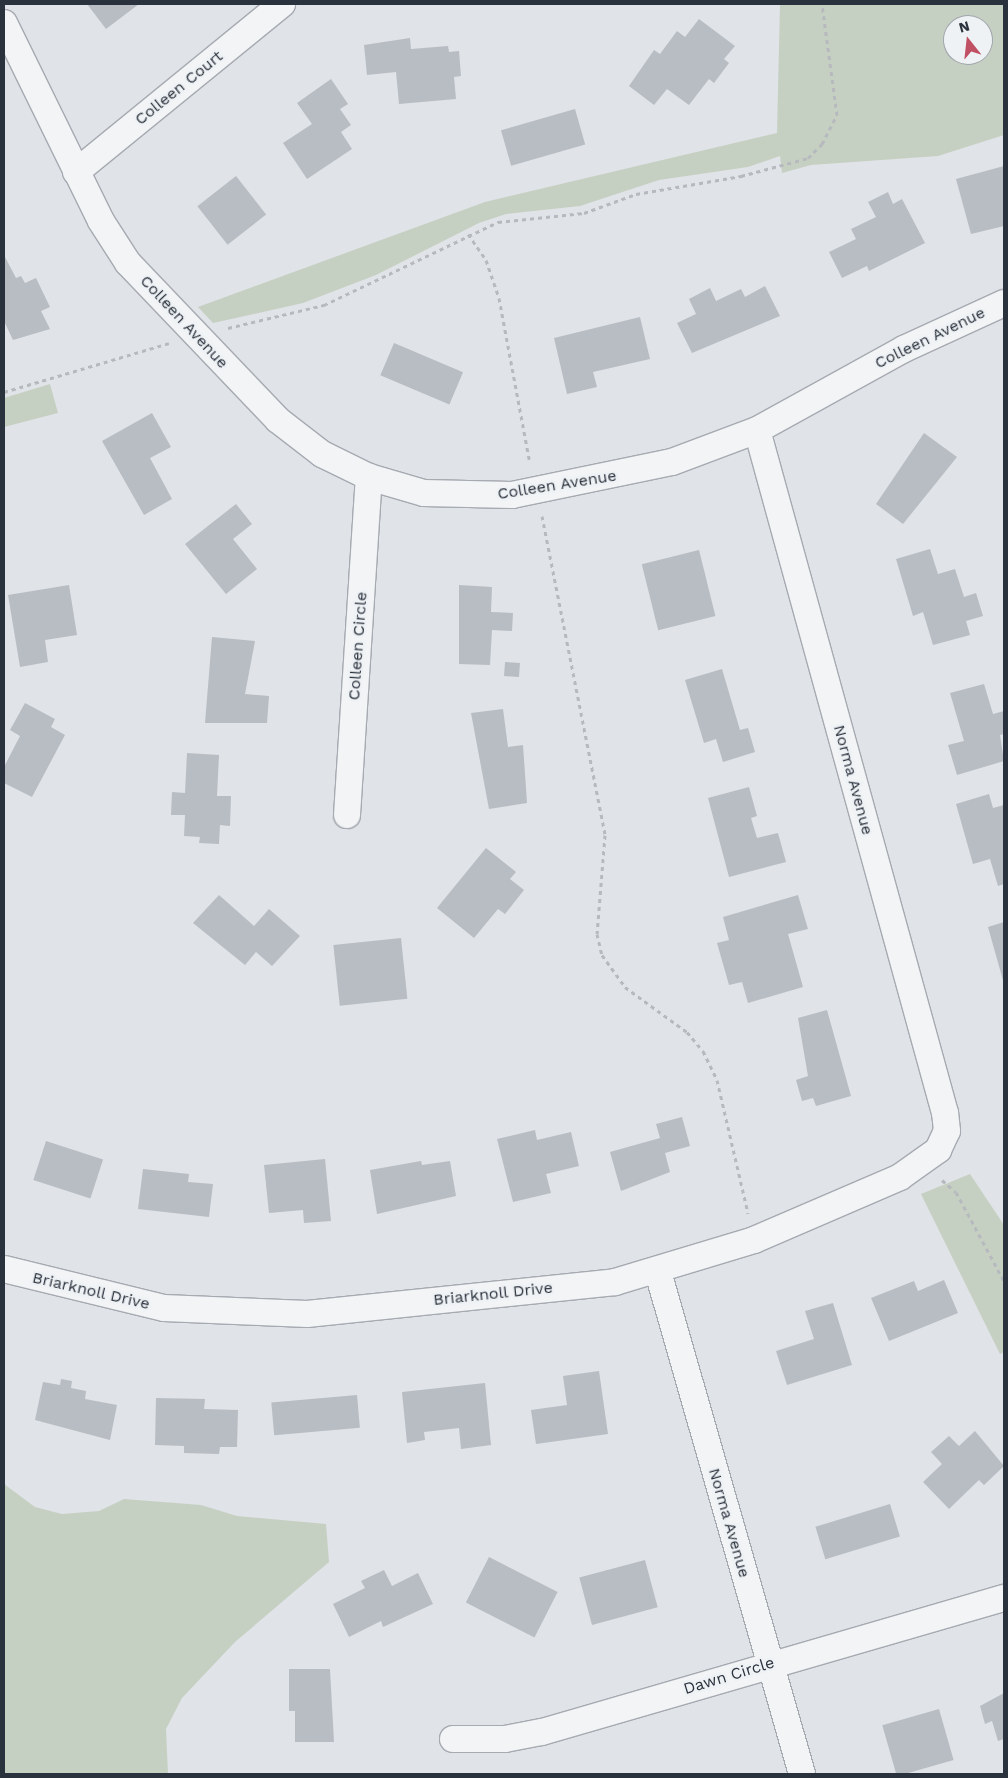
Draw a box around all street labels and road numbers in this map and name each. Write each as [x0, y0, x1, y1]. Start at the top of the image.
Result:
street label: Colleen Court [131, 47, 227, 129]
street label: Colleen Avenue [136, 271, 232, 373]
street label: Colleen Avenue [872, 303, 988, 373]
street label: Colleen Avenue [496, 466, 618, 504]
street label: Colleen Circle [345, 591, 371, 701]
street label: Norma Avenue [829, 722, 877, 838]
street label: Briarknoll Drive [30, 1268, 152, 1314]
street label: Briarknoll Drive [432, 1278, 554, 1310]
street label: Norma Avenue [704, 1466, 754, 1580]
street label: Dawn Circle [681, 1653, 777, 1699]

